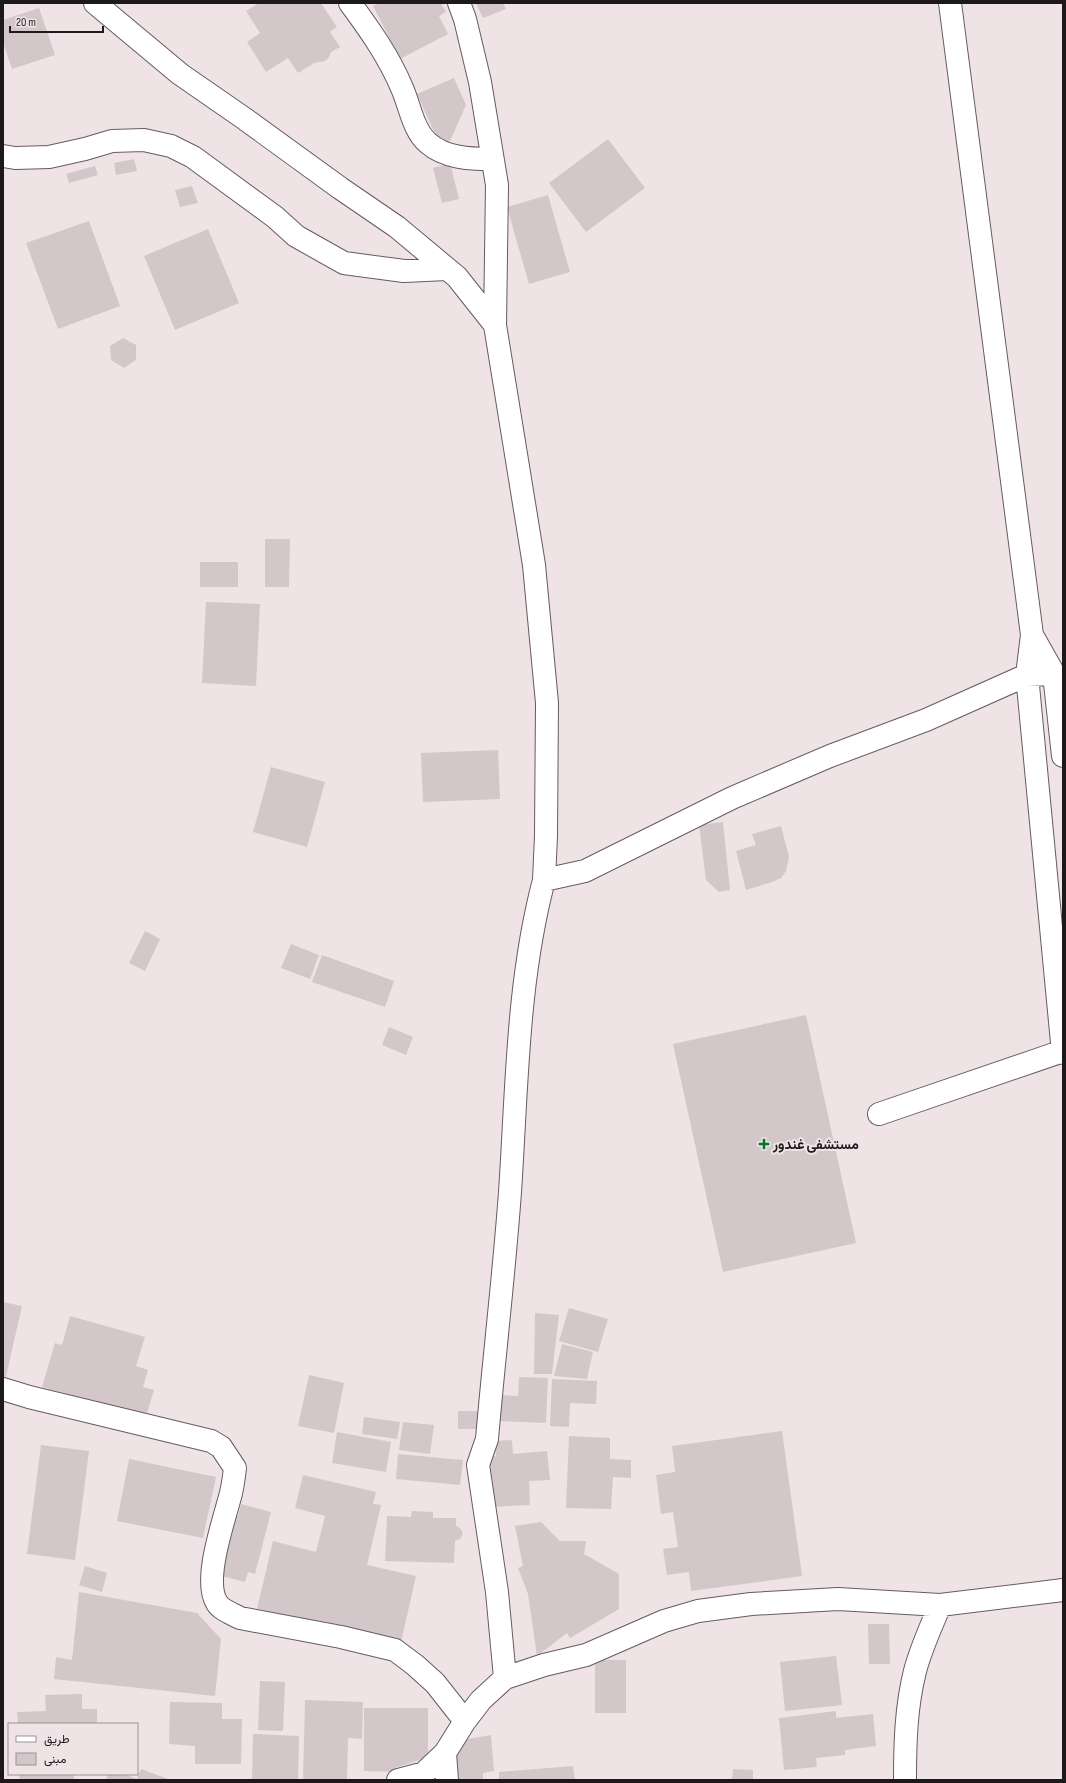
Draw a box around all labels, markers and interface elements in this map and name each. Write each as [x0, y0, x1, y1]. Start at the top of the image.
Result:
scale bar [10, 8, 103, 34]
text: 20 m [16, 15, 36, 30]
place label: مستشفى غندور [772, 1136, 859, 1153]
marker: مستشفى غندور [758, 1138, 770, 1150]
legend [8, 1723, 138, 1775]
text: طريق [44, 1732, 70, 1747]
text: مبنى [44, 1752, 66, 1767]

